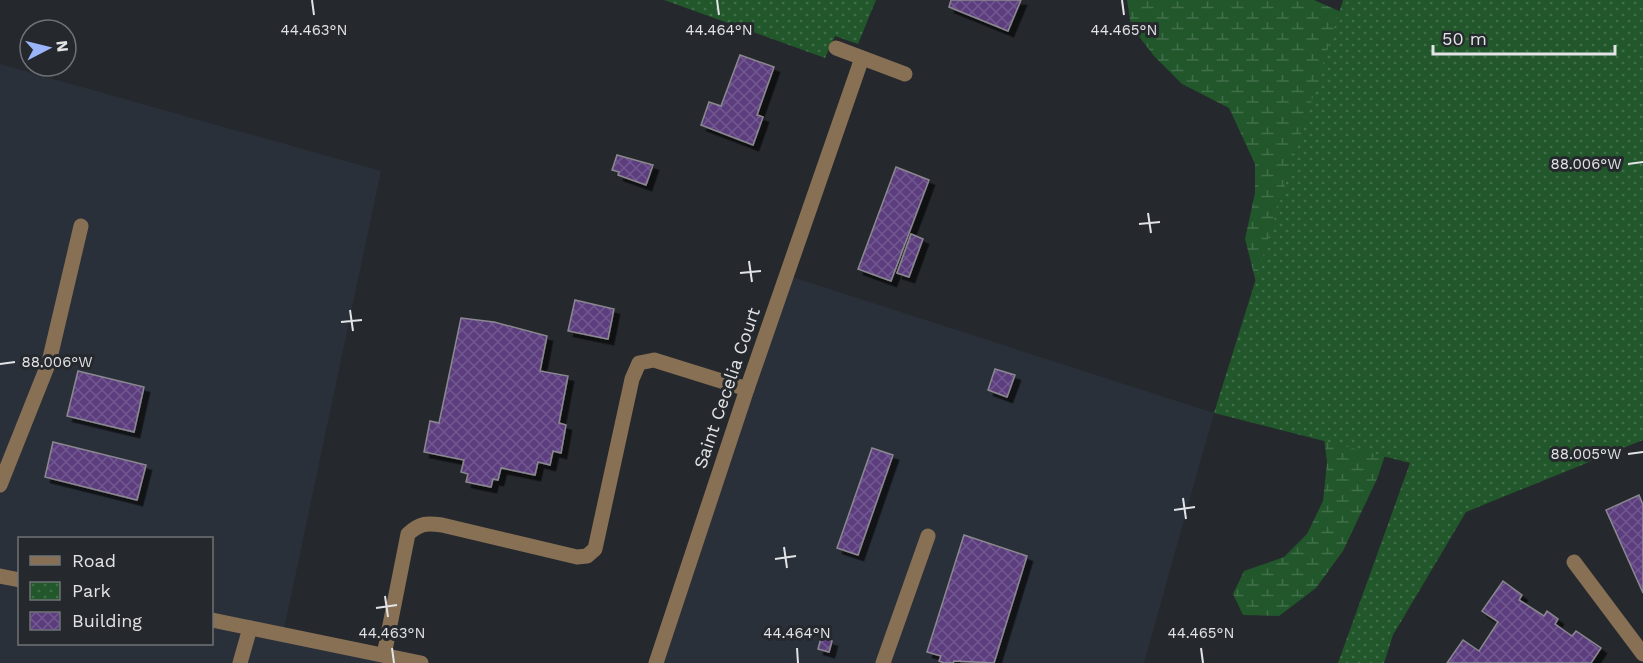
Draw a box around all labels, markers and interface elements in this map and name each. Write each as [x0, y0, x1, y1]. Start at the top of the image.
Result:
north arrow [18, 18, 78, 78]
scale bar [1433, 18, 1614, 56]
text: 44.463°N [281, 21, 347, 39]
text: 44.464°N [685, 21, 753, 39]
text: 44.465°N [1091, 21, 1157, 39]
text: 50 m [1442, 28, 1487, 49]
text: N [52, 39, 73, 53]
text: 88.006°W [1550, 155, 1622, 173]
street label: Saint Cecelia Court [689, 304, 764, 471]
text: 88.006°W [21, 353, 93, 371]
text: 88.005°W [1551, 445, 1621, 463]
legend [18, 537, 213, 645]
text: Road [72, 550, 116, 571]
text: Park [72, 580, 111, 601]
text: Building [72, 610, 142, 631]
text: 44.463°N [359, 624, 425, 642]
text: 44.464°N [763, 624, 831, 642]
text: 44.465°N [1168, 624, 1234, 642]

